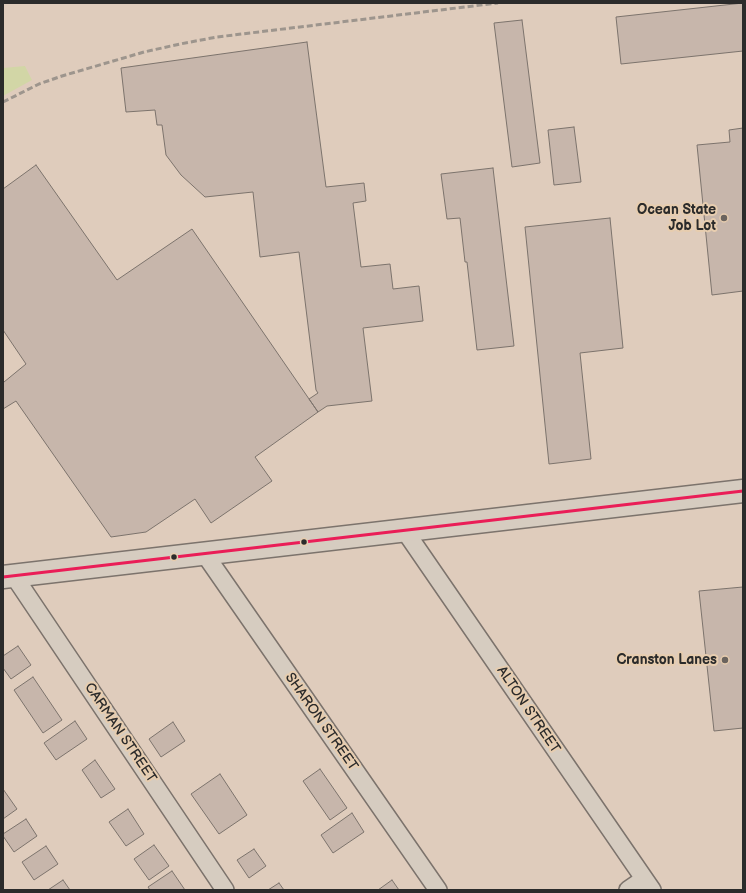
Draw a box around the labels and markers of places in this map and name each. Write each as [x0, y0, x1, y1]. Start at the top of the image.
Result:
place label: Ocean State Job Lot [637, 202, 716, 234]
marker: Ocean State Job Lot [719, 213, 729, 223]
unlabelled marker [299, 537, 309, 547]
unlabelled marker [169, 552, 179, 562]
place label: Cranston Lanes [616, 652, 717, 668]
marker: Cranston Lanes [720, 655, 730, 665]

